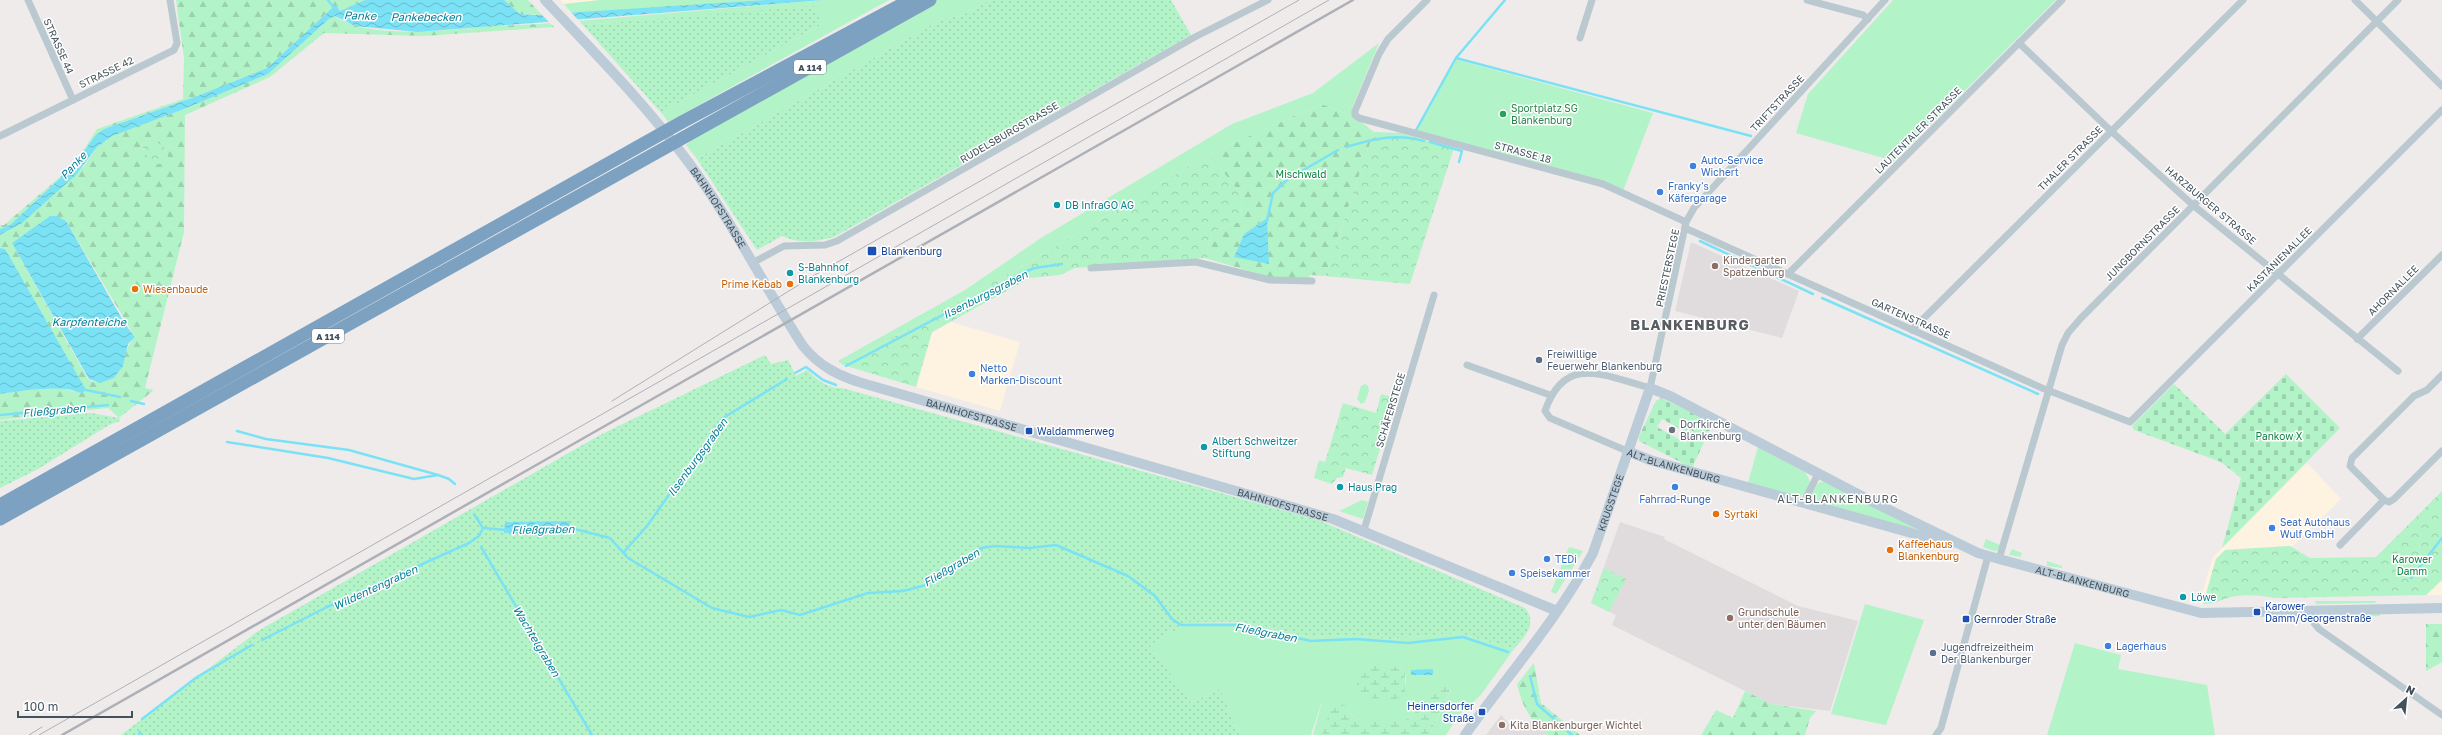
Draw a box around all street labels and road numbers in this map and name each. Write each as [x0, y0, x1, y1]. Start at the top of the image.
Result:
street label: STRASSE 44 [41, 16, 77, 76]
street label: STRASSE 42 [77, 54, 135, 90]
road number: A 114 [794, 60, 826, 74]
street label: TRIFTSTRASSE [1748, 72, 1806, 134]
street label: LAUTENTALER STRASSE [1872, 84, 1964, 176]
street label: RUDELSBURGSTRASSE [958, 99, 1060, 165]
street label: THALER STRASSE [2035, 123, 2105, 193]
street label: STRASSE 18 [1493, 139, 1553, 165]
street label: HARZBURGER STRASSE [2163, 163, 2259, 247]
street label: BAHNHOFSTRASSE [688, 165, 749, 250]
street label: JUNGBORNSTRASSE [2102, 203, 2182, 283]
street label: KASTANIENALLEE [2244, 224, 2314, 294]
street label: PRIESTERSTEGE [1653, 228, 1681, 308]
street label: AHORNALLEE [2365, 262, 2421, 318]
street label: GARTENSTRASSE [1870, 295, 1952, 341]
road number: A 114 [312, 329, 344, 343]
street label: SCHÄFERSTEGE [1372, 371, 1407, 449]
street label: BAHNHOFSTRASSE [925, 396, 1018, 433]
street label: ALT-BLANKENBURG [1625, 446, 1722, 485]
street label: KRUGSTEGE [1595, 472, 1626, 533]
street label: BAHNHOFSTRASSE [1236, 486, 1330, 523]
street label: ALT-BLANKENBURG [2034, 563, 2131, 600]

